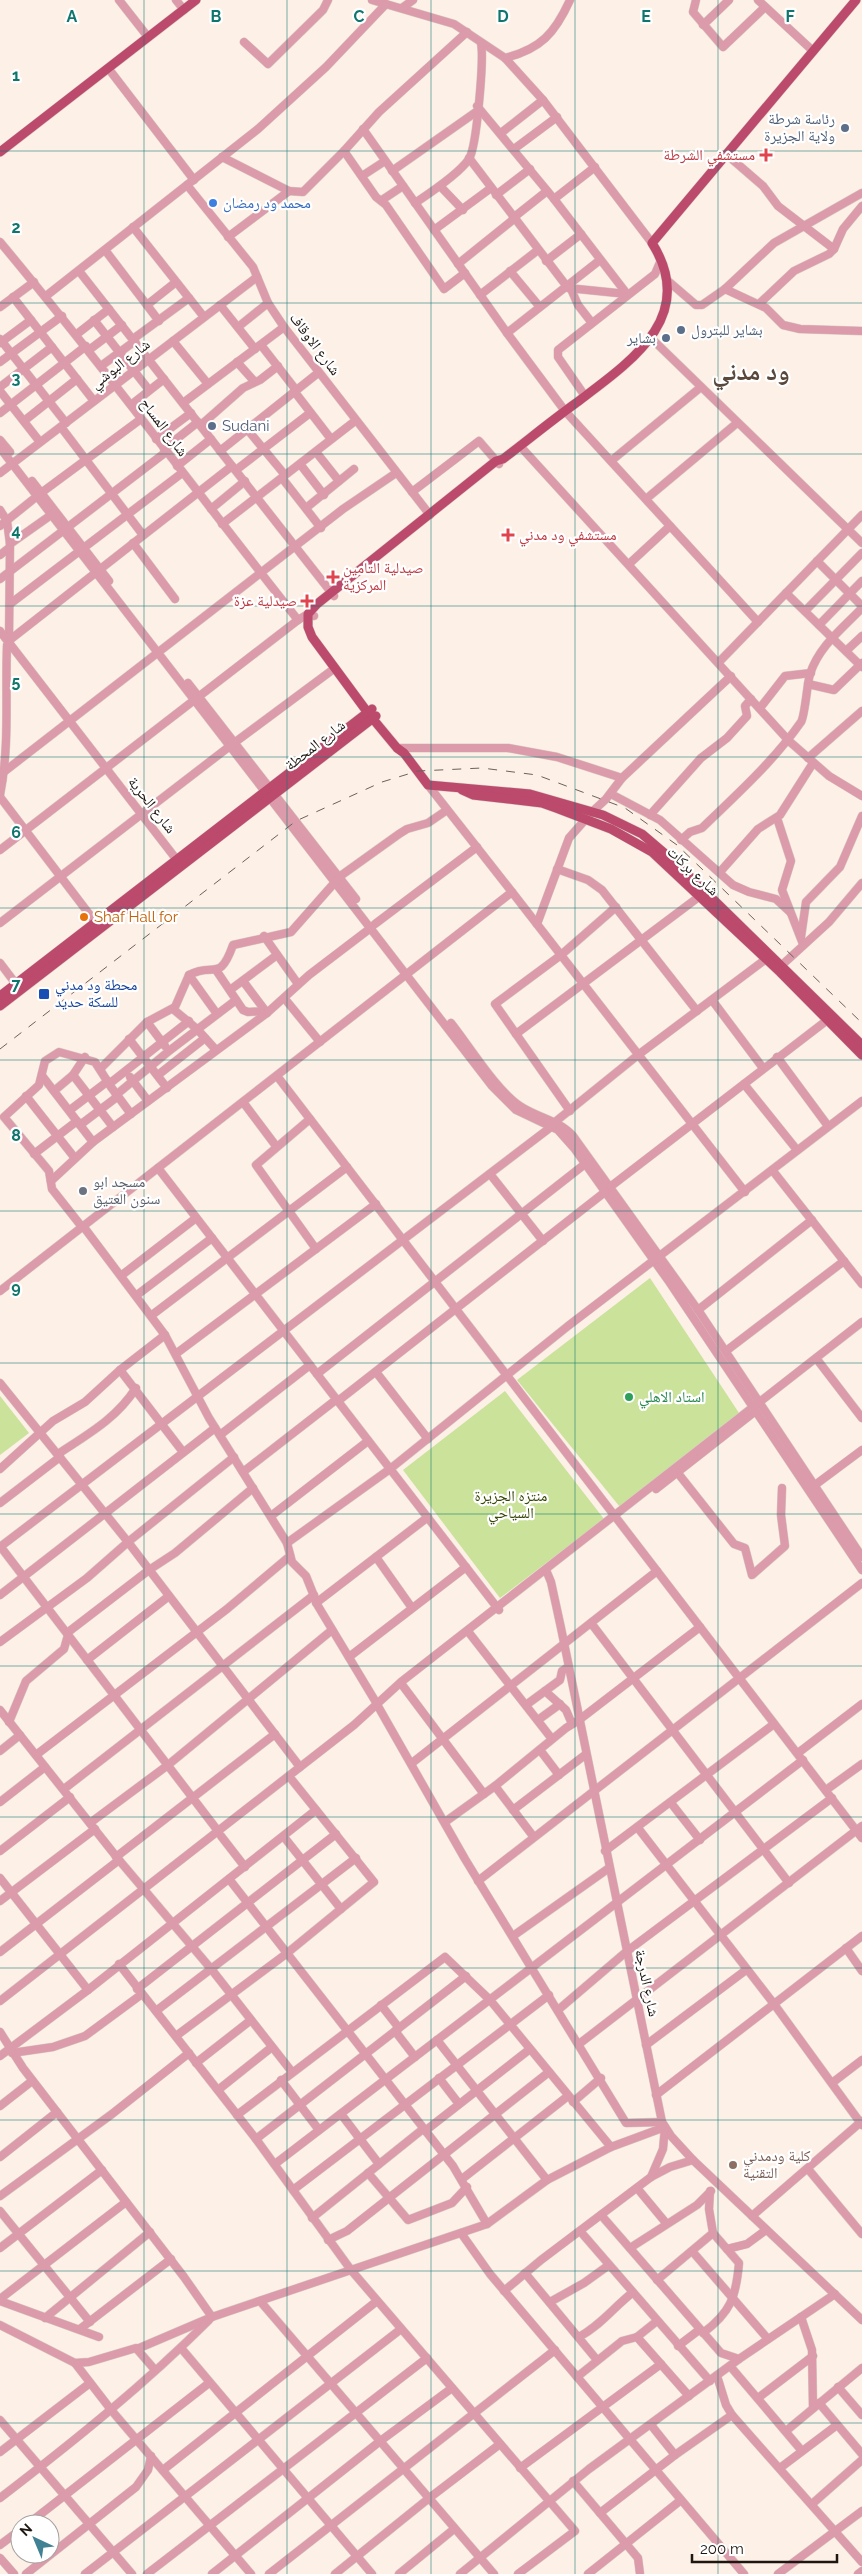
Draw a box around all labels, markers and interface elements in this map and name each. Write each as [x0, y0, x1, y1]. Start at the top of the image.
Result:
text: A [67, 7, 78, 26]
text: B [211, 7, 222, 26]
text: C [354, 7, 365, 26]
text: D [497, 7, 509, 26]
text: E [641, 7, 651, 26]
text: F [785, 7, 795, 26]
text: 1 [12, 66, 20, 85]
place label: رئاسة شرطة ولاية الجزيرة [764, 110, 835, 145]
marker: رئاسة شرطة ولاية الجزيرة [839, 122, 851, 134]
place label: مستشفي الشرطة [663, 146, 755, 167]
marker: مستشفي الشرطة [759, 148, 773, 162]
place label: محمد ود رمضان [223, 194, 311, 213]
marker: محمد ود رمضان [207, 197, 219, 209]
text: 2 [11, 218, 21, 237]
street label: شارع الاوقاف [285, 309, 344, 379]
place label: بشاير للبترول [691, 321, 763, 340]
marker: بشاير للبترول [675, 324, 687, 336]
place label: بشاير [626, 329, 656, 347]
marker: بشاير [660, 332, 672, 344]
street label: شارع البوشي [87, 335, 155, 395]
district label: ود مدني [712, 356, 790, 391]
text: 3 [12, 369, 21, 388]
street label: شارع المساح [135, 394, 192, 460]
place label: Sudani [222, 417, 270, 435]
marker: Sudani [206, 420, 218, 432]
text: 4 [11, 521, 21, 540]
place label: مستشفي ود مدني [519, 526, 617, 547]
marker: مستشفي ود مدني [501, 528, 515, 542]
place label: صيدلية التامين المركزية [343, 559, 423, 594]
marker: صيدلية التامين المركزية [327, 571, 339, 583]
place label: صيدلية عزة [234, 592, 297, 610]
marker: صيدلية عزة [301, 595, 313, 607]
text: 5 [12, 672, 21, 691]
street label: شارع المحطة [281, 716, 349, 775]
street label: شارع الحرية [123, 773, 180, 838]
text: 6 [11, 823, 21, 842]
street label: شارع بركات [663, 843, 723, 900]
place label: Shaf Hall for [94, 908, 179, 926]
marker: Shaf Hall for [78, 911, 90, 923]
text: 7 [12, 975, 21, 994]
place label: محطة ود مدني للسكة حديد [55, 976, 137, 1011]
marker: محطة ود مدني للسكة حديد [37, 987, 51, 1001]
text: 8 [11, 1126, 21, 1145]
place label: مسجد ابو سنون العتيق [93, 1173, 160, 1209]
marker: مسجد ابو سنون العتيق [77, 1185, 89, 1197]
text: 9 [11, 1278, 21, 1297]
place label: استاد الاهلي [639, 1388, 705, 1409]
marker: استاد الاهلي [623, 1391, 635, 1403]
park label: منتزه الجزيرة السياحي [475, 1487, 548, 1525]
street label: شارع الدرجة [630, 1948, 663, 2019]
place label: كلية ودمدني التقنية [743, 2147, 811, 2182]
marker: كلية ودمدني التقنية [727, 2159, 739, 2171]
north arrow [10, 2514, 60, 2564]
text: N [17, 2520, 35, 2539]
scale bar [692, 2532, 837, 2564]
text: 200 m [700, 2540, 744, 2558]

